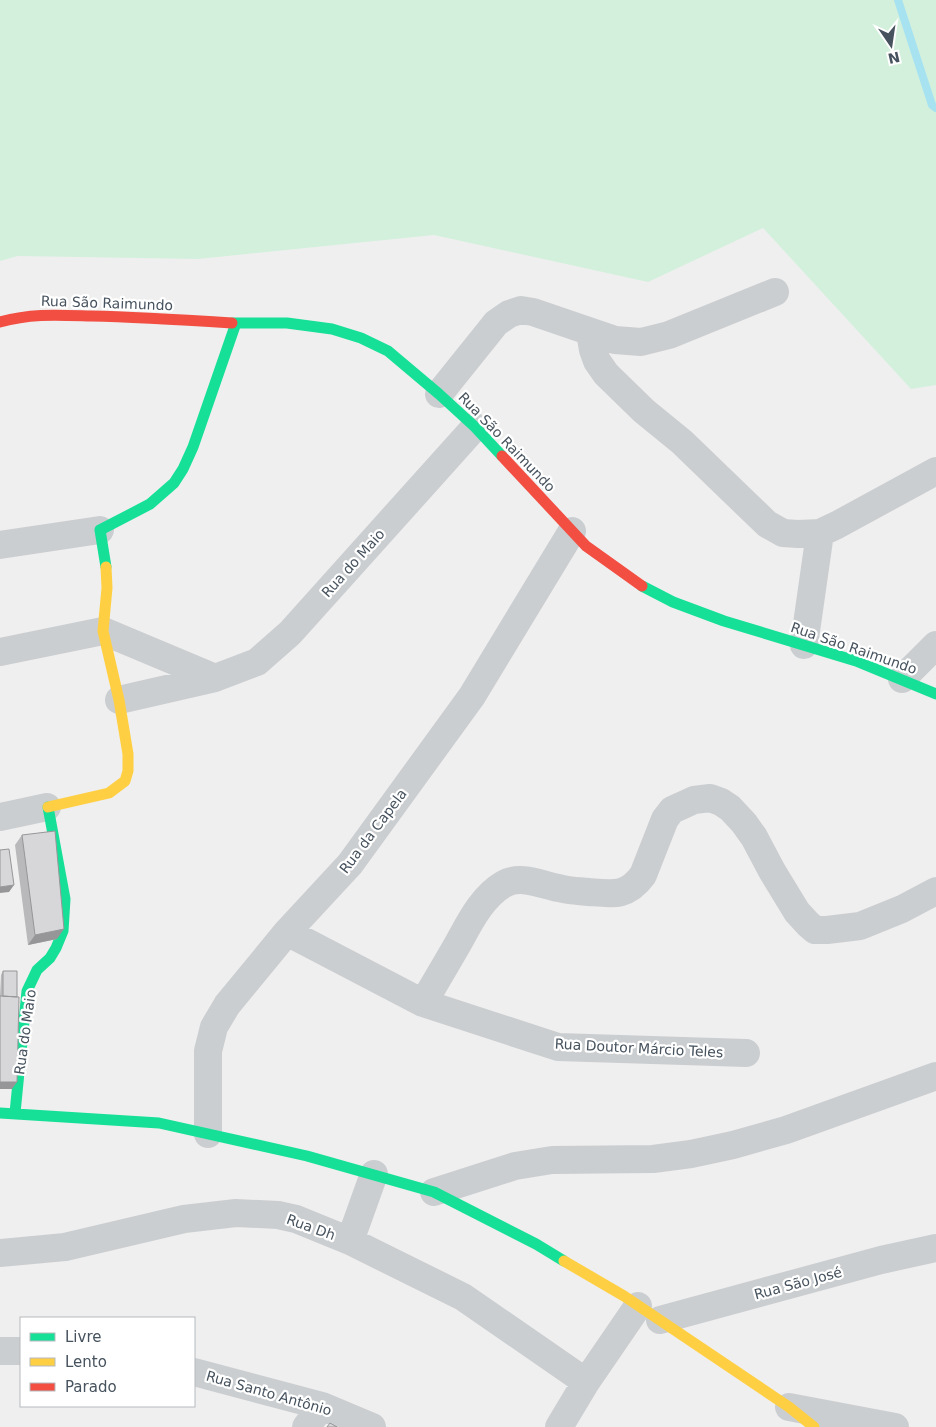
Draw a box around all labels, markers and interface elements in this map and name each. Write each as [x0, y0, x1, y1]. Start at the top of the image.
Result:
north arrow [866, 20, 916, 70]
text: N [886, 49, 901, 67]
street label: Rua São Raimundo [41, 293, 173, 313]
street label: Rua São Raimundo [455, 389, 559, 495]
street label: Rua do Maio [318, 526, 388, 600]
street label: Rua São Raimundo [789, 619, 919, 677]
street label: Rua da Capela [336, 786, 410, 876]
street label: Rua do Maio [11, 988, 39, 1076]
street label: Rua Doutor Márcio Teles [554, 1036, 724, 1060]
street label: Rua Dh [284, 1211, 338, 1243]
street label: Rua São José [752, 1264, 844, 1302]
legend [20, 1317, 195, 1407]
text: Livre [65, 1328, 101, 1346]
text: Lento [65, 1353, 107, 1371]
street label: Rua Santo Antônio [204, 1367, 334, 1419]
text: Parado [65, 1378, 117, 1396]

